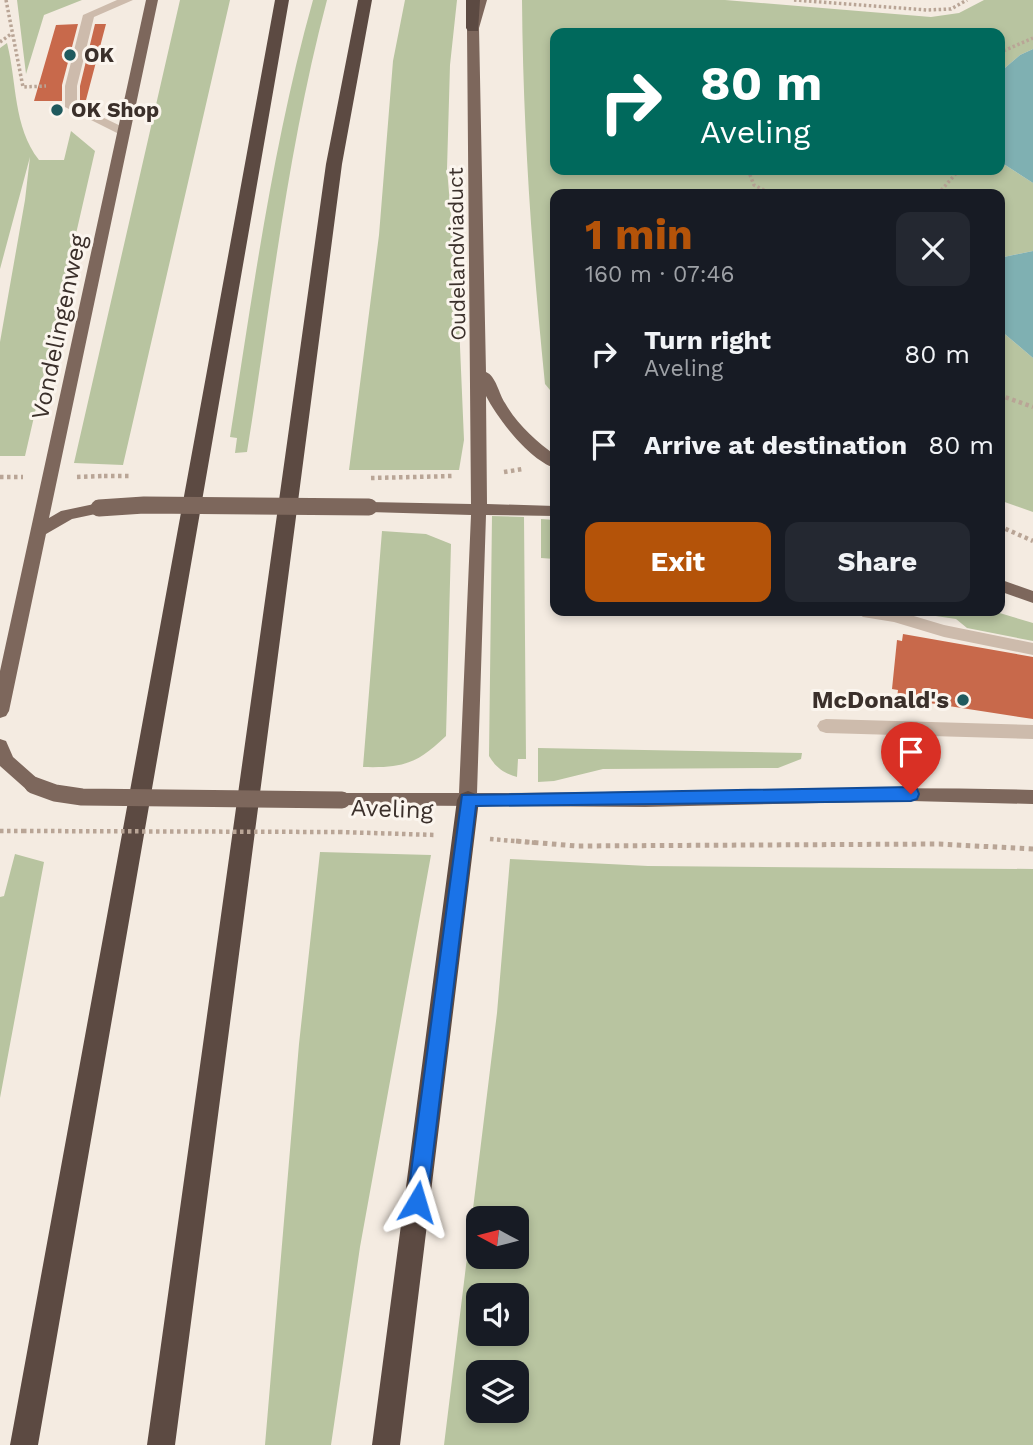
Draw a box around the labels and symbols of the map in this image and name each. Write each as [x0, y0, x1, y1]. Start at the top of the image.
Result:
place label: OK [84, 42, 114, 67]
marker: OK [62, 47, 78, 63]
place label: OK Shop [71, 97, 159, 122]
marker: OK Shop [49, 102, 65, 118]
street label: Oudelandviaduct [442, 167, 471, 341]
street label: Vondelingenweg [26, 232, 92, 422]
place label: McDonald's [812, 686, 949, 714]
marker: McDonald's [955, 692, 971, 708]
pin [881, 722, 941, 794]
street label: Aveling [350, 794, 434, 824]
position arrow [380, 1165, 454, 1239]
north arrow [466, 1206, 528, 1269]

